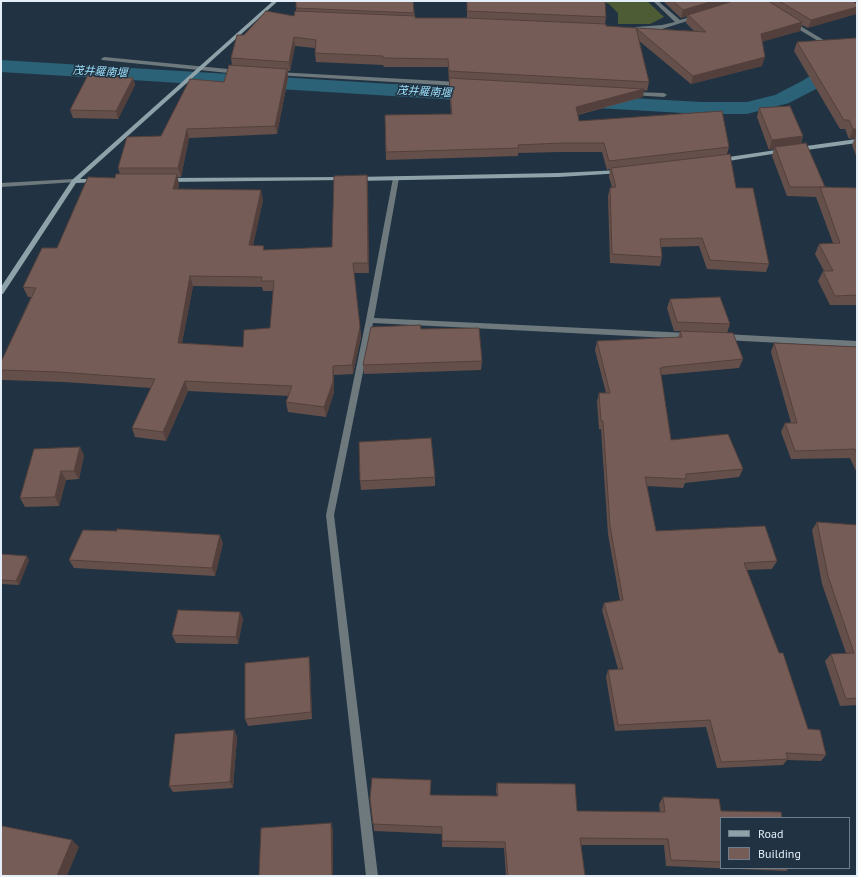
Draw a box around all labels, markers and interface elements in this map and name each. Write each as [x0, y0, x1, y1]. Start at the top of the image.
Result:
water label: 茂井羅南堰 [72, 64, 128, 80]
water label: 茂井羅南堰 [396, 84, 452, 100]
legend [720, 817, 850, 869]
text: Road [758, 826, 783, 841]
text: Building [758, 846, 801, 861]

